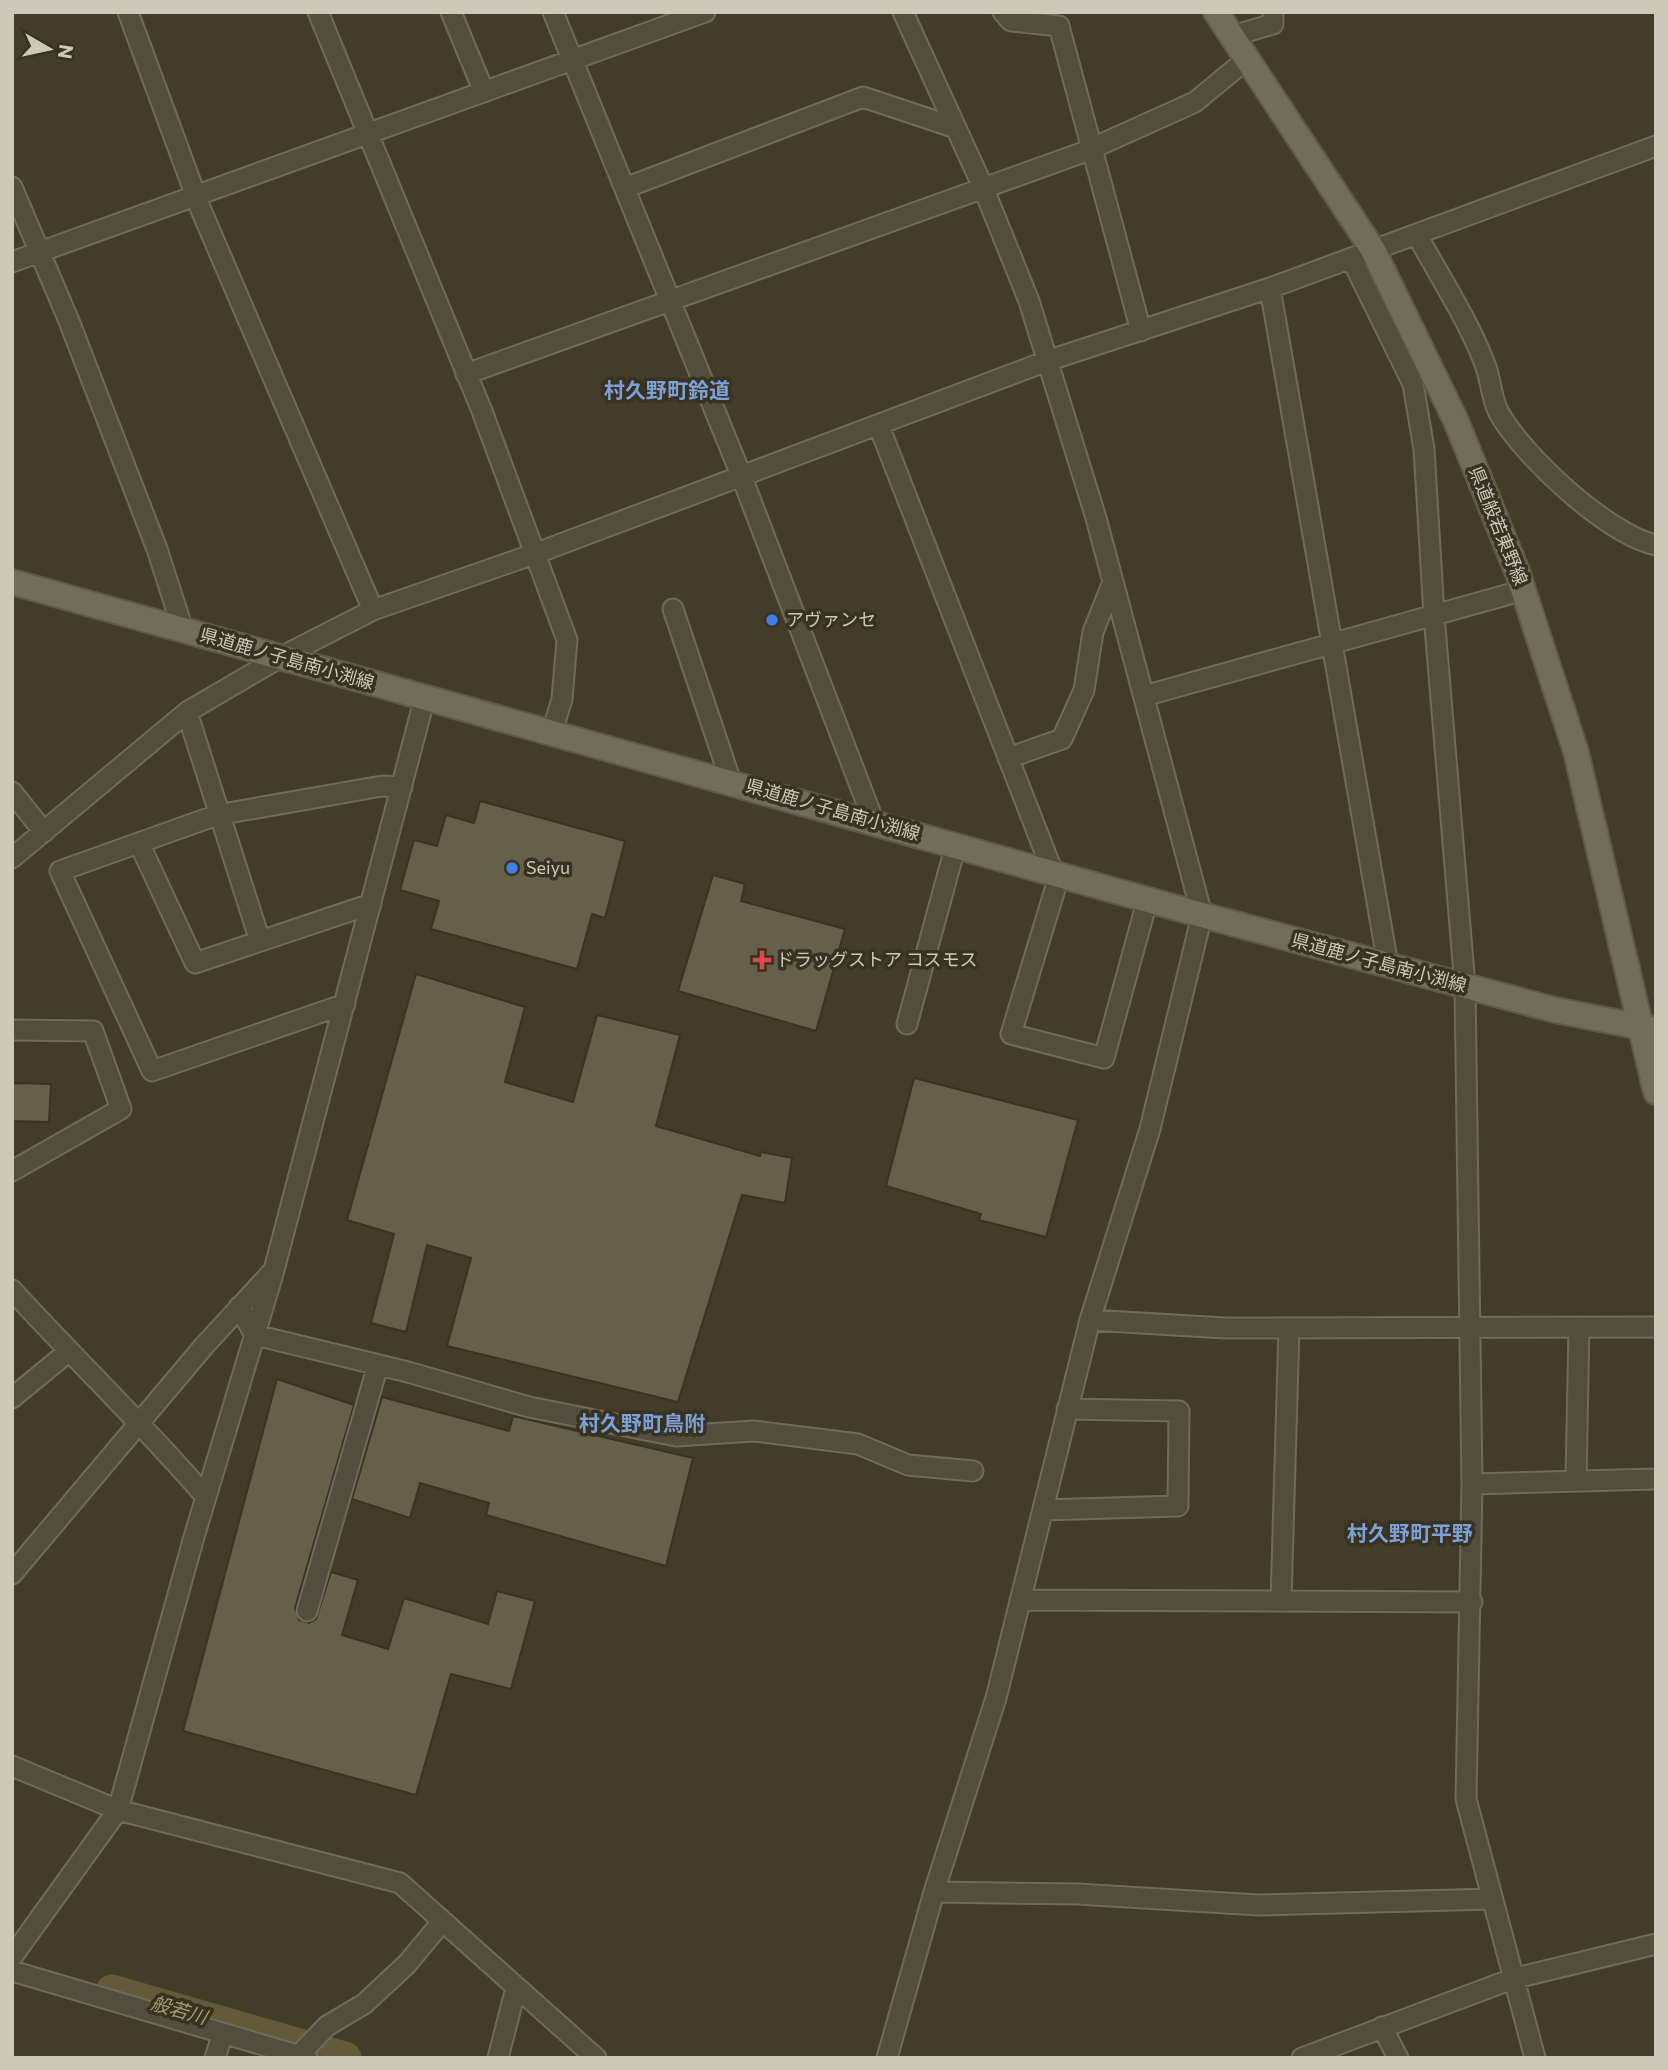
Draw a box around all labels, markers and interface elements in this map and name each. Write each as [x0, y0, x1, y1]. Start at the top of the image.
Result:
north arrow [14, 14, 84, 84]
text: N [54, 43, 79, 61]
district label: 村久野町鈴道 [604, 377, 730, 402]
street label: 県道般若東野線 [1465, 463, 1533, 588]
place label: アヴァンセ [786, 608, 876, 630]
marker: アヴァンセ [764, 612, 780, 628]
street label: 県道鹿ノ子島南小渕線 [198, 623, 377, 693]
street label: 県道鹿ノ子島南小渕線 [744, 774, 923, 844]
place label: Seiyu [526, 856, 570, 878]
marker: Seiyu [504, 860, 520, 876]
street label: 県道鹿ノ子島南小渕線 [1289, 928, 1469, 996]
place label: ドラッグストア コスモス [776, 948, 977, 970]
marker: ドラッグストア コスモス [754, 952, 770, 968]
district label: 村久野町鳥附 [579, 1410, 705, 1435]
district label: 村久野町平野 [1347, 1520, 1473, 1545]
water label: 般若川 [149, 1991, 212, 2029]

